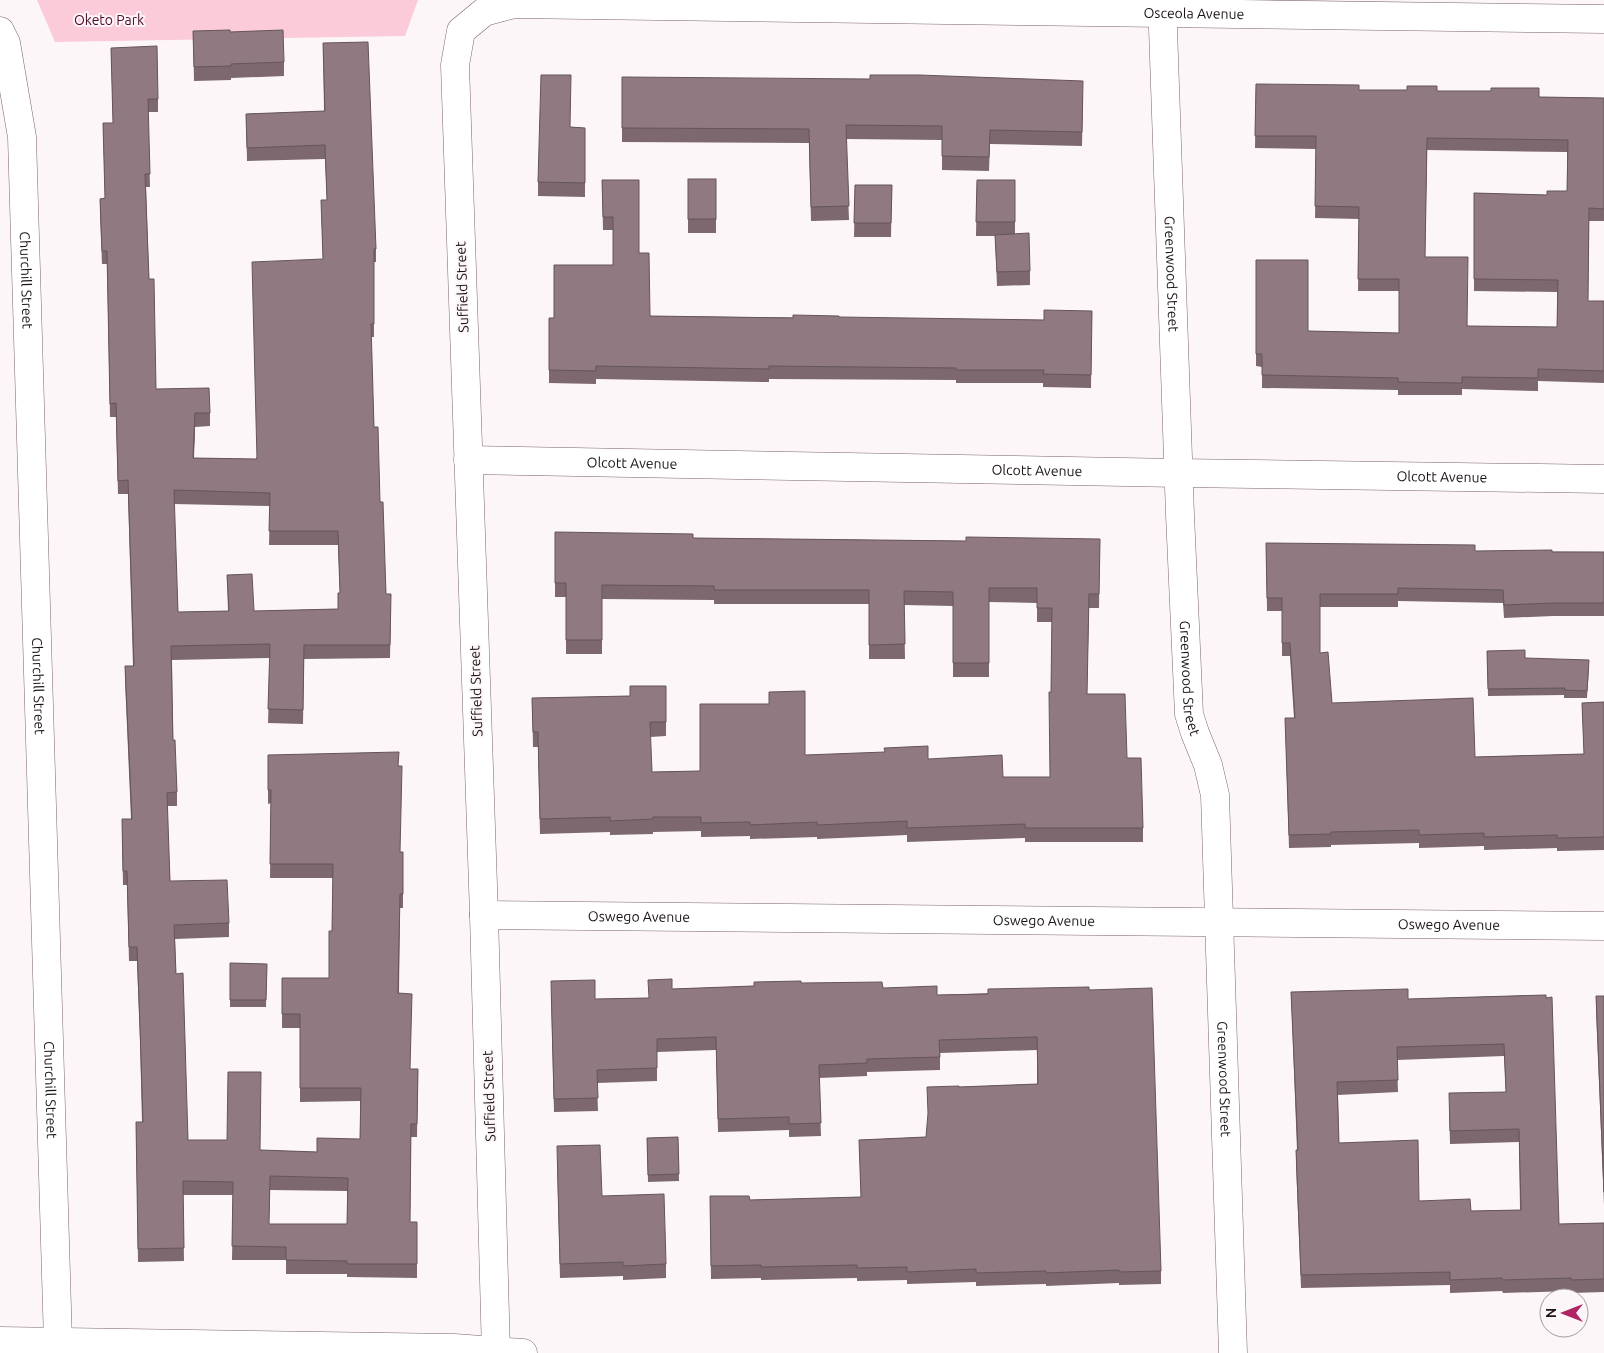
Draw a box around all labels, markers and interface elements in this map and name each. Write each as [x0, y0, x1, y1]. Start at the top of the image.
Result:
street label: Osceola Avenue [1143, 5, 1244, 22]
park label: Oketo Park [74, 12, 144, 28]
street label: Greenwood Street [1162, 216, 1182, 332]
street label: Churchill Street [17, 231, 36, 330]
street label: Suffield Street [452, 241, 472, 333]
street label: Olcott Avenue [586, 454, 677, 472]
street label: Olcott Avenue [991, 462, 1082, 479]
street label: Olcott Avenue [1396, 468, 1487, 485]
street label: Greenwood Street [1177, 620, 1204, 738]
street label: Churchill Street [29, 637, 48, 735]
street label: Suffield Street [466, 645, 486, 737]
street label: Oswego Avenue [588, 908, 690, 925]
street label: Oswego Avenue [993, 912, 1095, 929]
street label: Oswego Avenue [1398, 916, 1500, 933]
street label: Greenwood Street [1214, 1021, 1234, 1138]
street label: Churchill Street [41, 1041, 60, 1139]
street label: Suffield Street [479, 1050, 499, 1142]
north arrow [1539, 1288, 1589, 1338]
text: N [1543, 1308, 1559, 1318]

